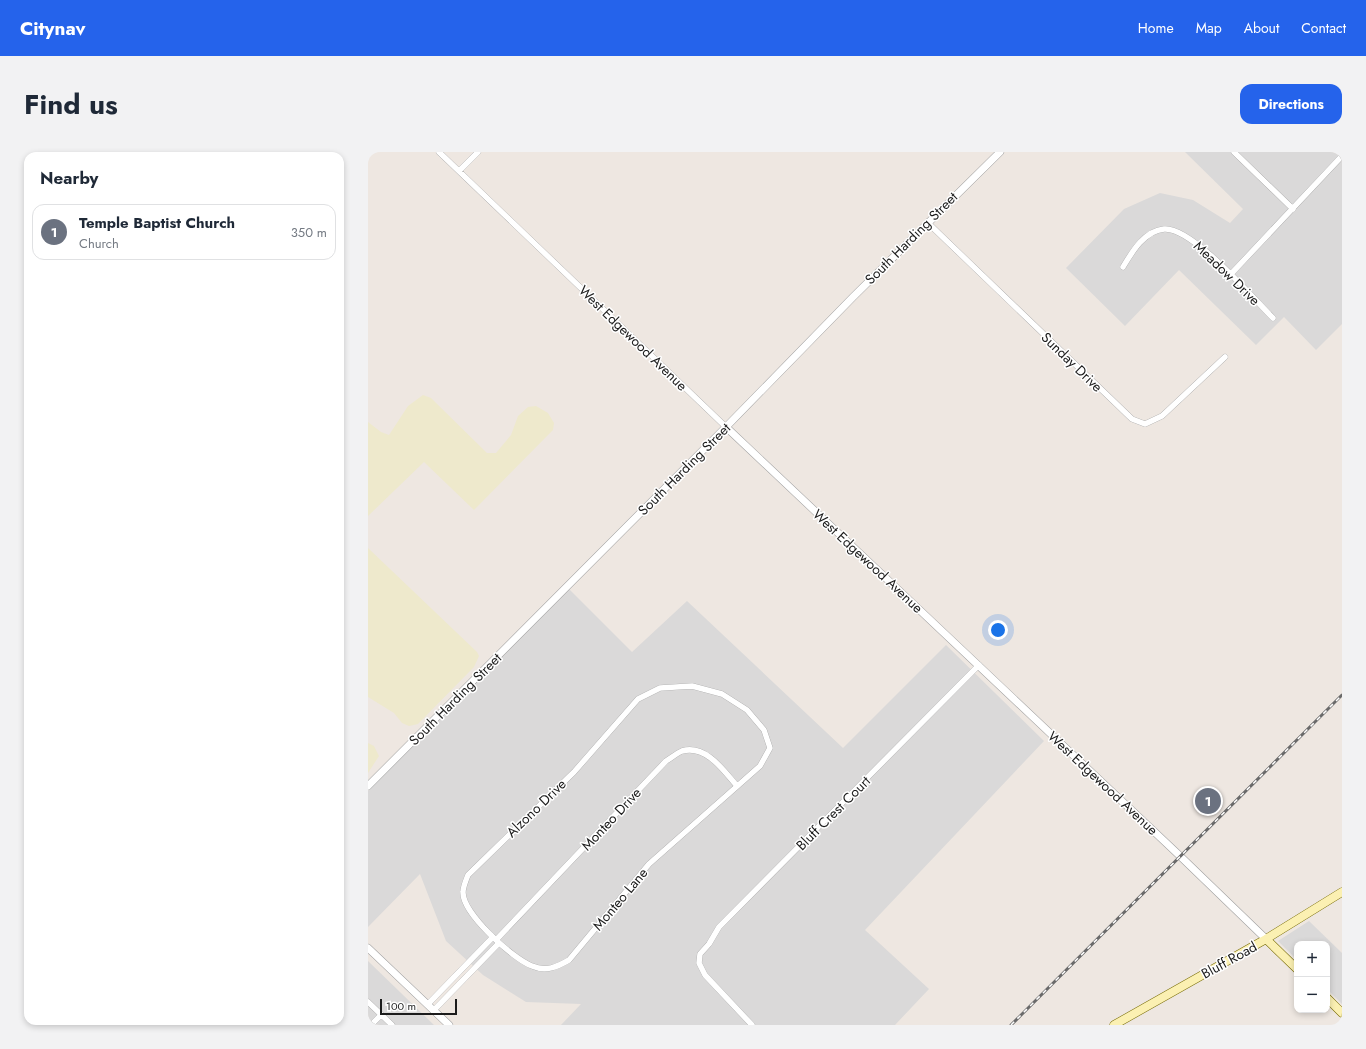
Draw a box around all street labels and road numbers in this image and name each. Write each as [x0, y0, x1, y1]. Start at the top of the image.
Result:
street label: South Harding Street [860, 187, 962, 289]
street label: Meadow Drive [1189, 236, 1265, 310]
street label: West Edgewood Avenue [574, 281, 692, 395]
street label: Sunday Drive [1037, 328, 1107, 396]
street label: South Harding Street [633, 418, 735, 520]
street label: West Edgewood Avenue [808, 505, 928, 617]
street label: South Harding Street [404, 648, 506, 750]
street label: West Edgewood Avenue [1043, 727, 1163, 839]
street label: Bluff Crest Court [791, 771, 875, 855]
street label: Alzono Drive [501, 774, 571, 842]
street label: Monteo Drive [576, 783, 646, 855]
street label: Monteo Lane [588, 863, 652, 935]
street label: Bluff Road [1198, 937, 1260, 983]

